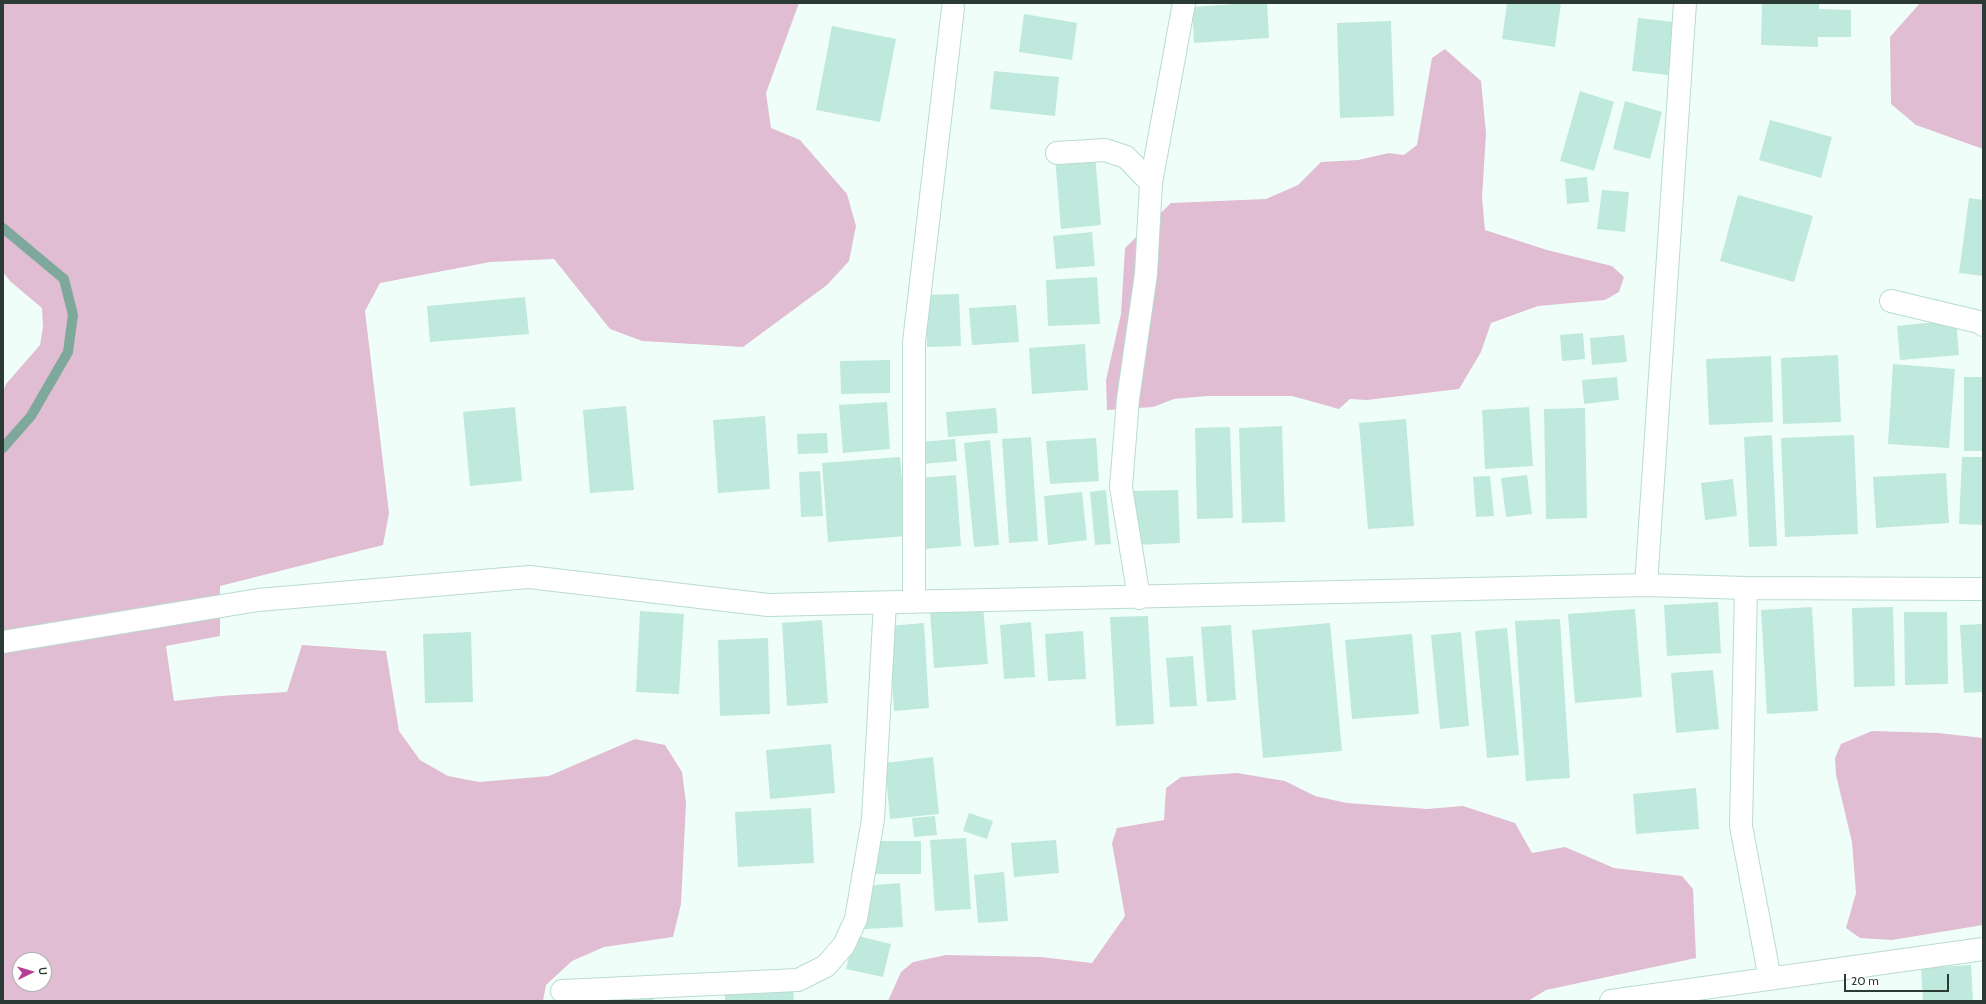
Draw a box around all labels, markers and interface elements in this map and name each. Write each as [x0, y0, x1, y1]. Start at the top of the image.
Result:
north arrow [12, 952, 52, 992]
text: U [36, 966, 50, 976]
scale bar [1846, 966, 1951, 992]
text: 20 m [1851, 973, 1879, 988]

